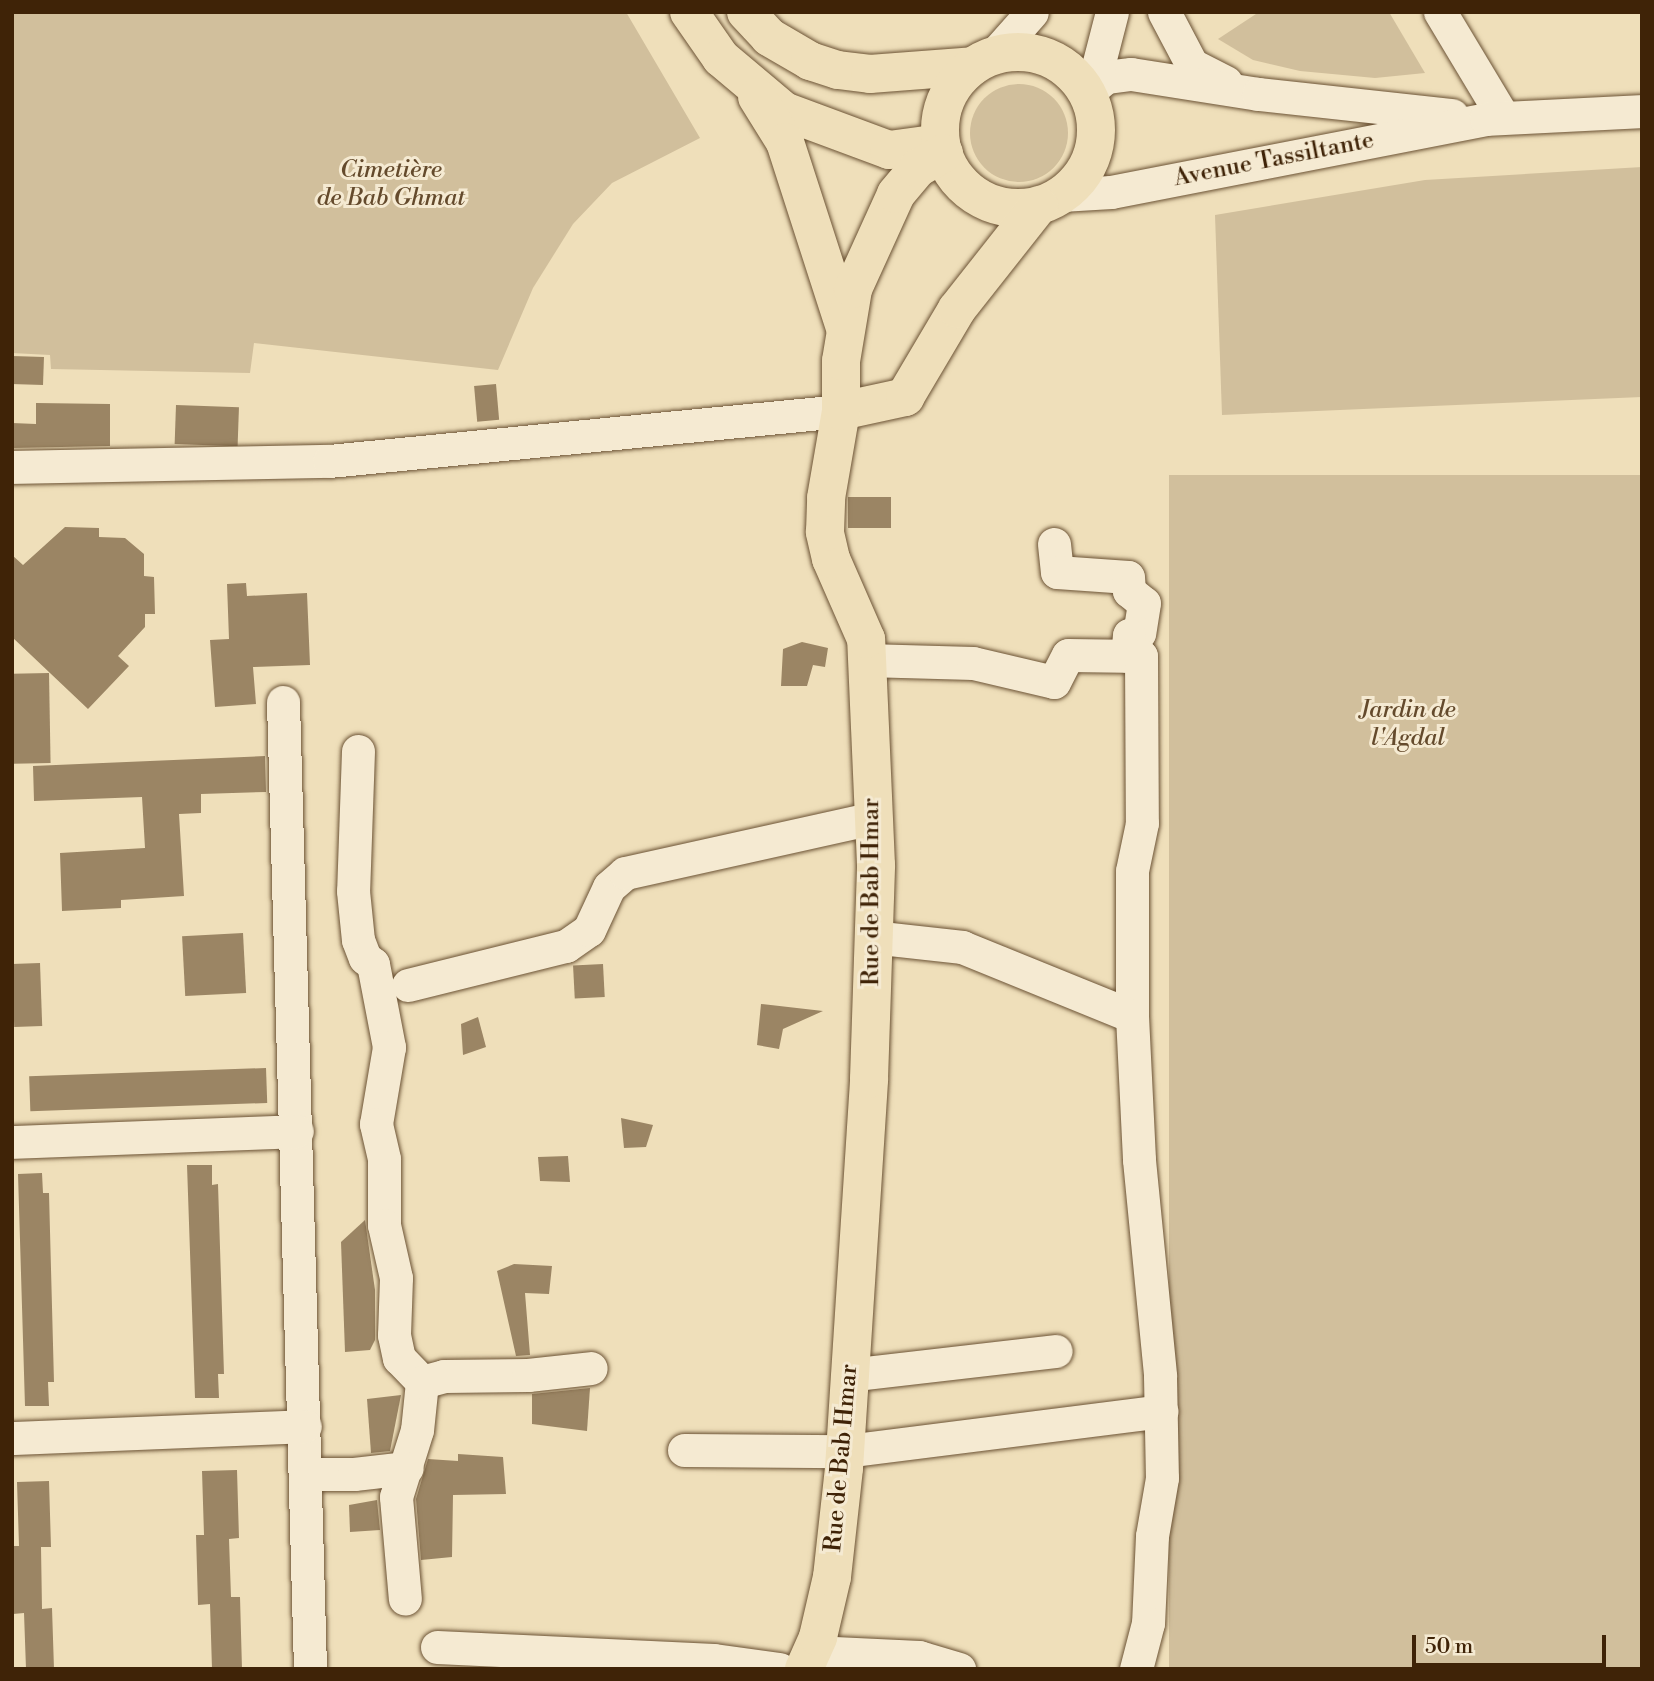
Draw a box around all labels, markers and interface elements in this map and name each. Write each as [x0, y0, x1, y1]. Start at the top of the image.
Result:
street label: Avenue Tassiltante [1171, 126, 1377, 194]
park label: Cimetière de Bab Ghmat [317, 157, 465, 213]
park label: Jardin de l'Agdal [1360, 697, 1456, 753]
street label: Rue de Bab Hmar [858, 798, 886, 986]
street label: Rue de Bab Hmar [819, 1363, 865, 1553]
scale bar [1416, 1622, 1610, 1666]
text: 50 m [1425, 1634, 1473, 1660]

